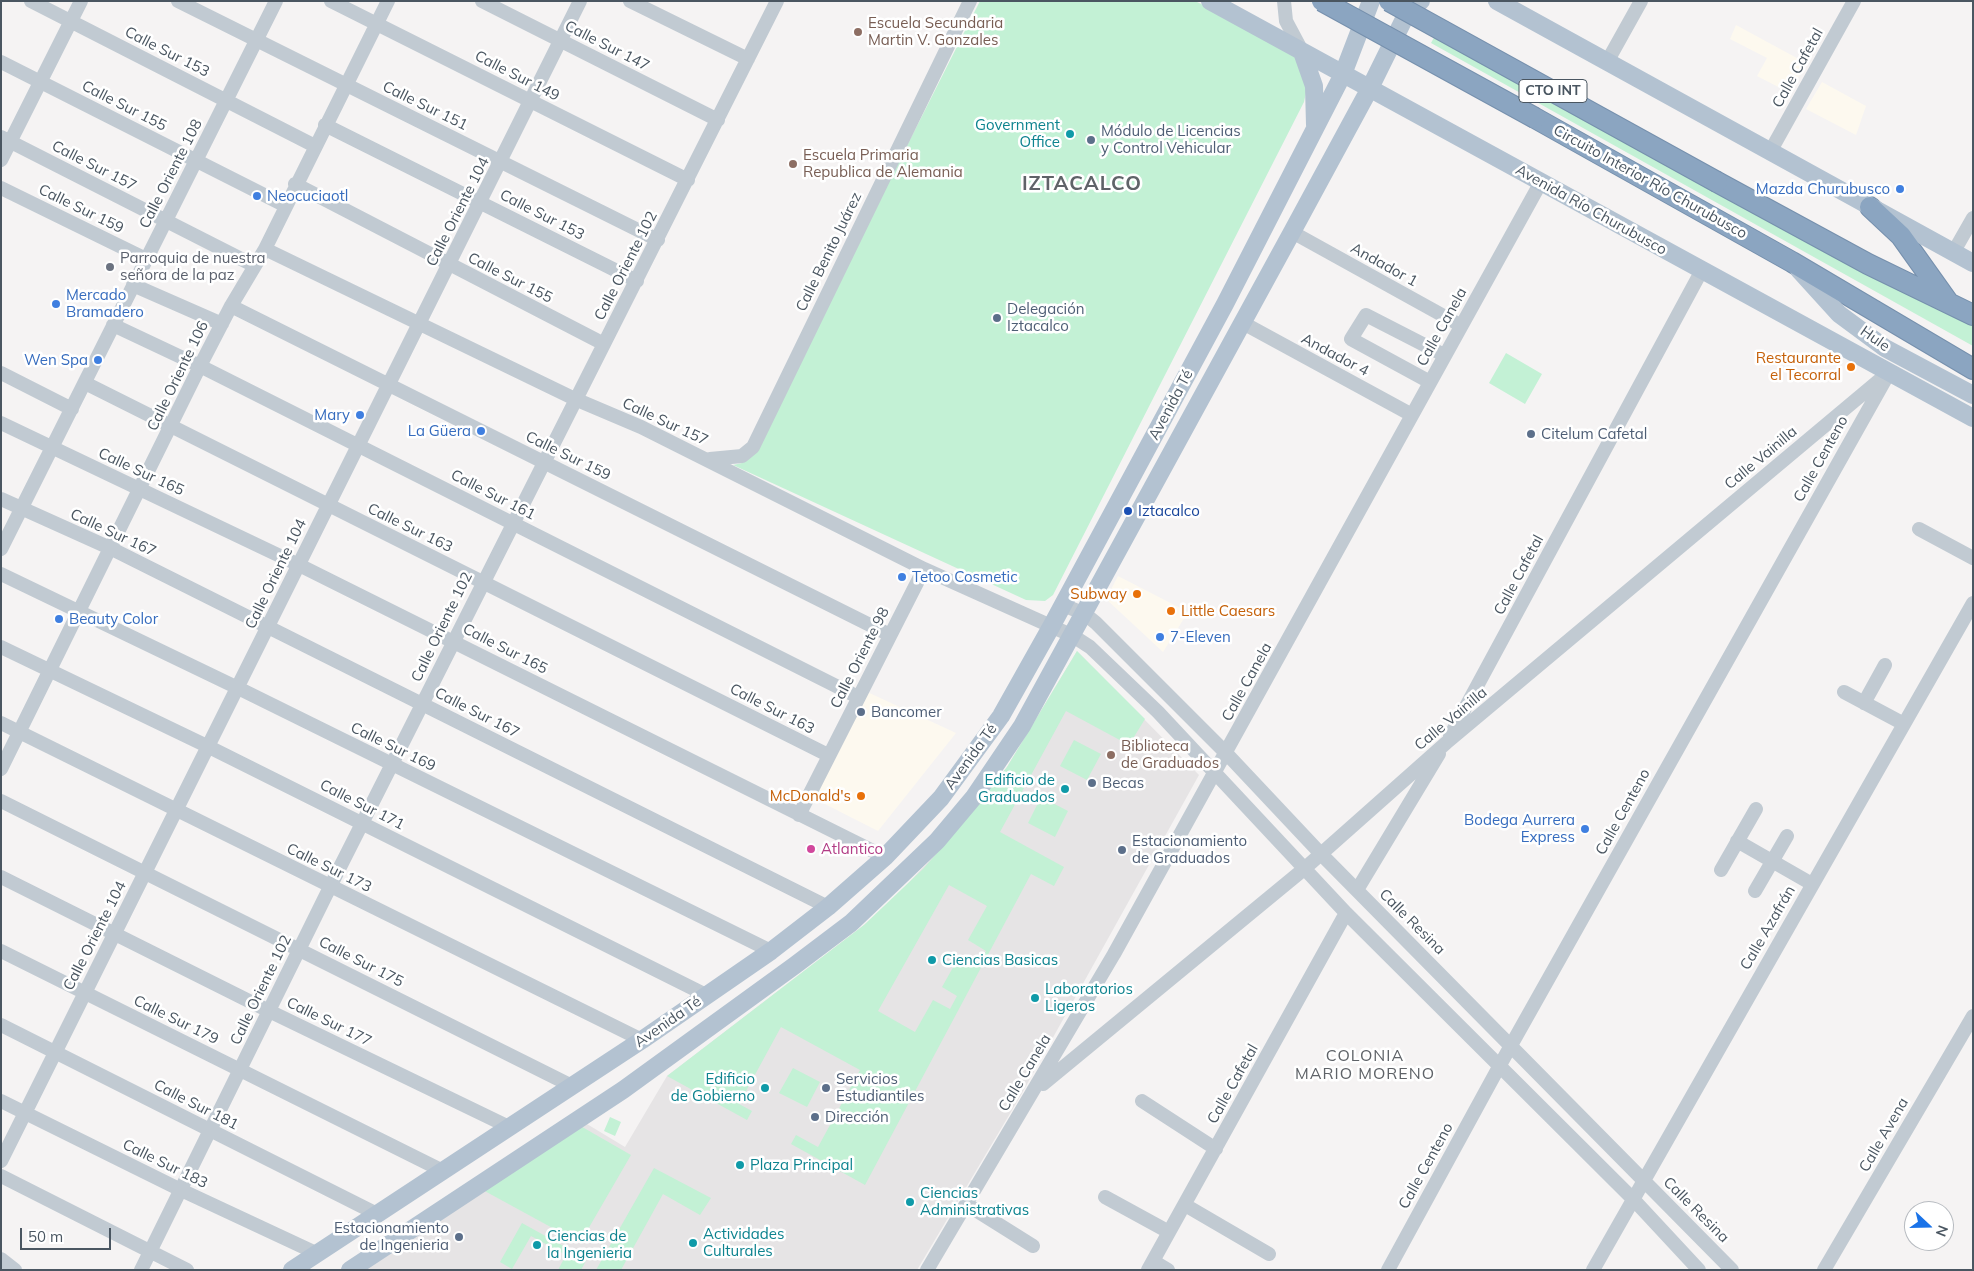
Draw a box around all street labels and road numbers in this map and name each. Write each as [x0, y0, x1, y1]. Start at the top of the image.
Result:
street label: Calle Sur 147 [562, 17, 652, 75]
street label: Calle Sur 153 [122, 23, 212, 81]
street label: Calle Cafetal [1769, 25, 1827, 111]
street label: Calle Sur 149 [472, 47, 562, 105]
street label: Calle Sur 155 [79, 77, 169, 135]
street label: Calle Sur 151 [379, 78, 471, 134]
road number: CTO INT [1519, 80, 1587, 102]
street label: Calle Oriente 108 [136, 116, 206, 232]
street label: Circuito Interior Río Churubusco [1550, 121, 1750, 243]
street label: Calle Sur 157 [49, 137, 139, 195]
street label: Calle Oriente 104 [423, 154, 493, 270]
street label: Avenida Río Churubusco [1512, 161, 1670, 259]
street label: Calle Sur 159 [35, 181, 127, 237]
street label: Calle Sur 153 [497, 186, 587, 244]
street label: Calle Benito Juárez [792, 189, 866, 315]
street label: Calle Oriente 102 [591, 208, 661, 324]
street label: Andador 1 [1347, 239, 1421, 291]
street label: Calle Sur 155 [465, 249, 555, 307]
street label: Calle Canela [1413, 285, 1471, 369]
street label: Calle Oriente 106 [144, 318, 212, 434]
street label: Hule [1857, 322, 1893, 356]
street label: Andador 4 [1298, 330, 1372, 380]
street label: Avenida Té [1145, 367, 1197, 443]
street label: Calle Sur 157 [619, 394, 711, 450]
street label: Calle Centeno [1790, 413, 1852, 505]
street label: Calle Vainilla [1721, 423, 1801, 493]
street label: Calle Sur 159 [522, 428, 614, 484]
street label: Calle Sur 165 [95, 444, 187, 500]
street label: Calle Sur 161 [448, 466, 538, 524]
street label: Calle Sur 163 [364, 500, 456, 556]
street label: Calle Sur 167 [67, 505, 159, 561]
street label: Calle Oriente 104 [242, 516, 310, 632]
street label: Calle Cafetal [1490, 532, 1548, 618]
street label: Calle Oriente 102 [408, 569, 476, 685]
street label: Calle Oriente 98 [827, 604, 893, 712]
street label: Calle Sur 165 [460, 620, 550, 678]
street label: Calle Canela [1218, 640, 1276, 724]
street label: Calle Sur 163 [727, 680, 817, 738]
street label: Calle Sur 167 [432, 684, 522, 742]
street label: Calle Vainilla [1411, 684, 1491, 754]
street label: Calle Sur 169 [347, 719, 439, 775]
street label: Avenida Té [941, 721, 1001, 793]
street label: Calle Centeno [1592, 766, 1654, 858]
street label: Calle Sur 171 [317, 776, 407, 834]
street label: Calle Sur 173 [283, 840, 375, 896]
street label: Calle Oriente 104 [60, 878, 130, 994]
street label: Calle Azafrán [1737, 883, 1799, 973]
street label: Calle Resina [1375, 885, 1449, 959]
street label: Calle Oriente 102 [227, 932, 295, 1048]
street label: Calle Sur 175 [316, 933, 406, 991]
street label: Calle Sur 179 [130, 992, 222, 1048]
street label: Avenida Té [631, 993, 705, 1051]
street label: Calle Sur 177 [283, 994, 375, 1050]
street label: Calle Canela [995, 1031, 1055, 1115]
street label: Calle Cafetal [1204, 1041, 1262, 1127]
street label: Calle Sur 181 [151, 1076, 241, 1134]
street label: Calle Avena [1856, 1095, 1912, 1175]
street label: Calle Centeno [1395, 1120, 1457, 1212]
street label: Calle Sur 183 [119, 1136, 211, 1192]
street label: Calle Resina [1659, 1173, 1733, 1247]

